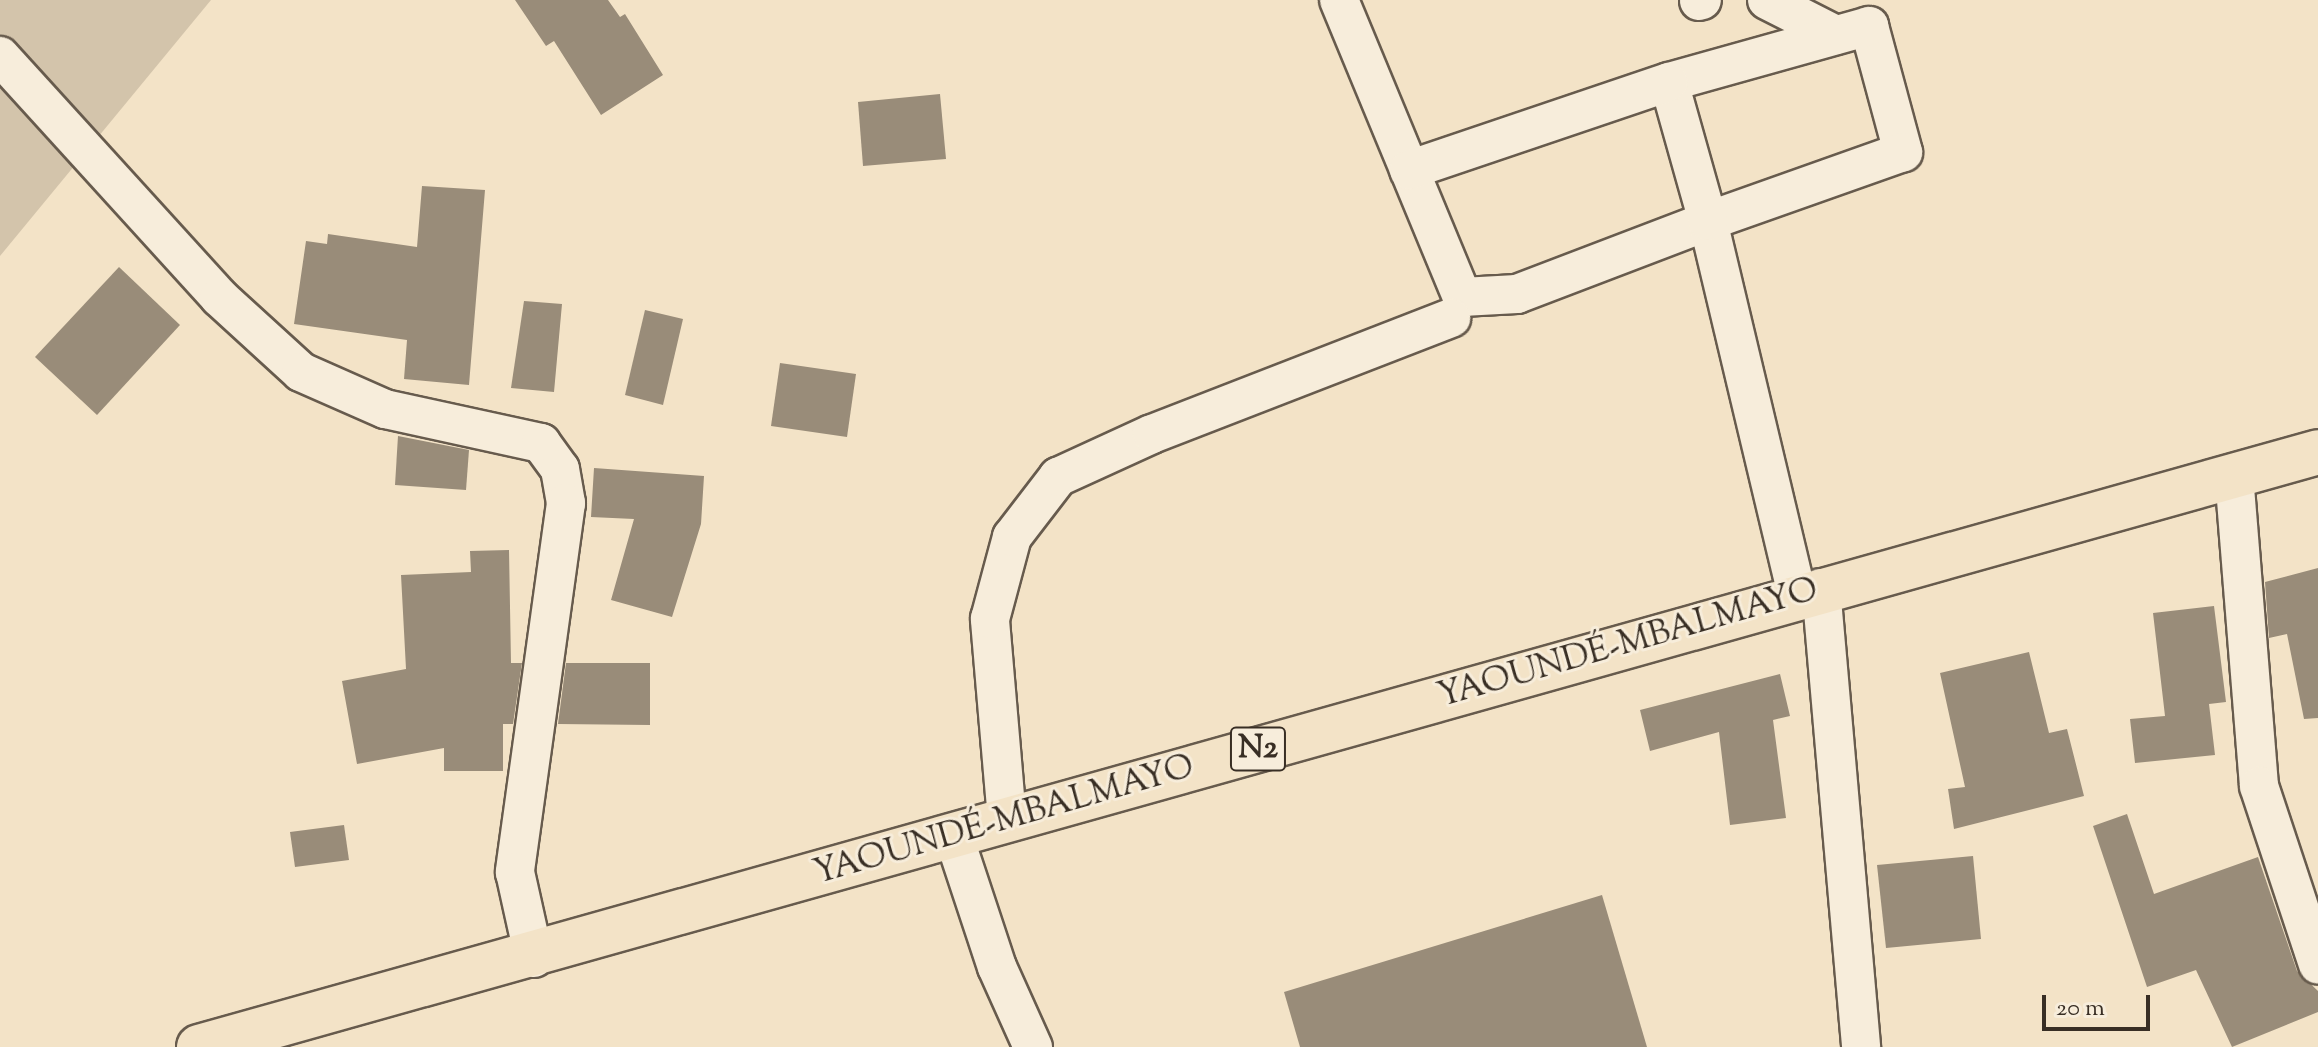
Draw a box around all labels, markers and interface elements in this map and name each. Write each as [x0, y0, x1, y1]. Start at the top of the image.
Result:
street label: YAOUNDÉ-MBALMAYO [1433, 570, 1823, 718]
road number: N2 [1228, 721, 1288, 777]
street label: YAOUNDÉ-MBALMAYO [809, 747, 1199, 895]
scale bar [2046, 979, 2154, 1029]
text: 20 m [2056, 992, 2105, 1026]

